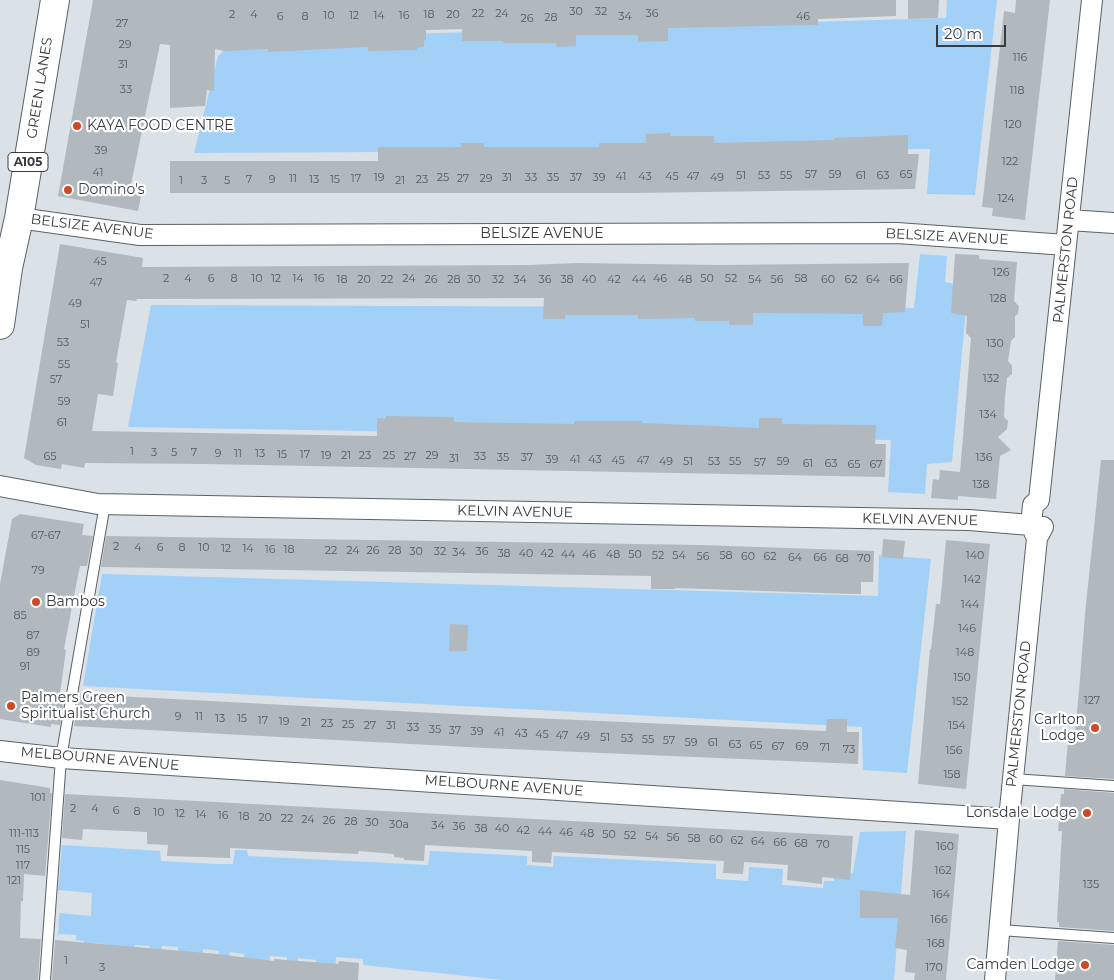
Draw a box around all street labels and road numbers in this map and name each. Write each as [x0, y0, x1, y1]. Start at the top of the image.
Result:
street label: GREEN LANES [24, 36, 56, 140]
road number: A105 [8, 152, 48, 172]
street label: PALMERSTON ROAD [1050, 176, 1082, 324]
street label: BELSIZE AVENUE [30, 211, 154, 243]
street label: BELSIZE AVENUE [885, 225, 1009, 249]
street label: BELSIZE AVENUE [480, 226, 604, 242]
street label: KELVIN AVENUE [457, 503, 573, 521]
street label: KELVIN AVENUE [862, 511, 978, 529]
street label: PALMERSTON ROAD [1003, 640, 1035, 788]
street label: MELBOURNE AVENUE [20, 744, 180, 774]
street label: MELBOURNE AVENUE [424, 772, 584, 800]

